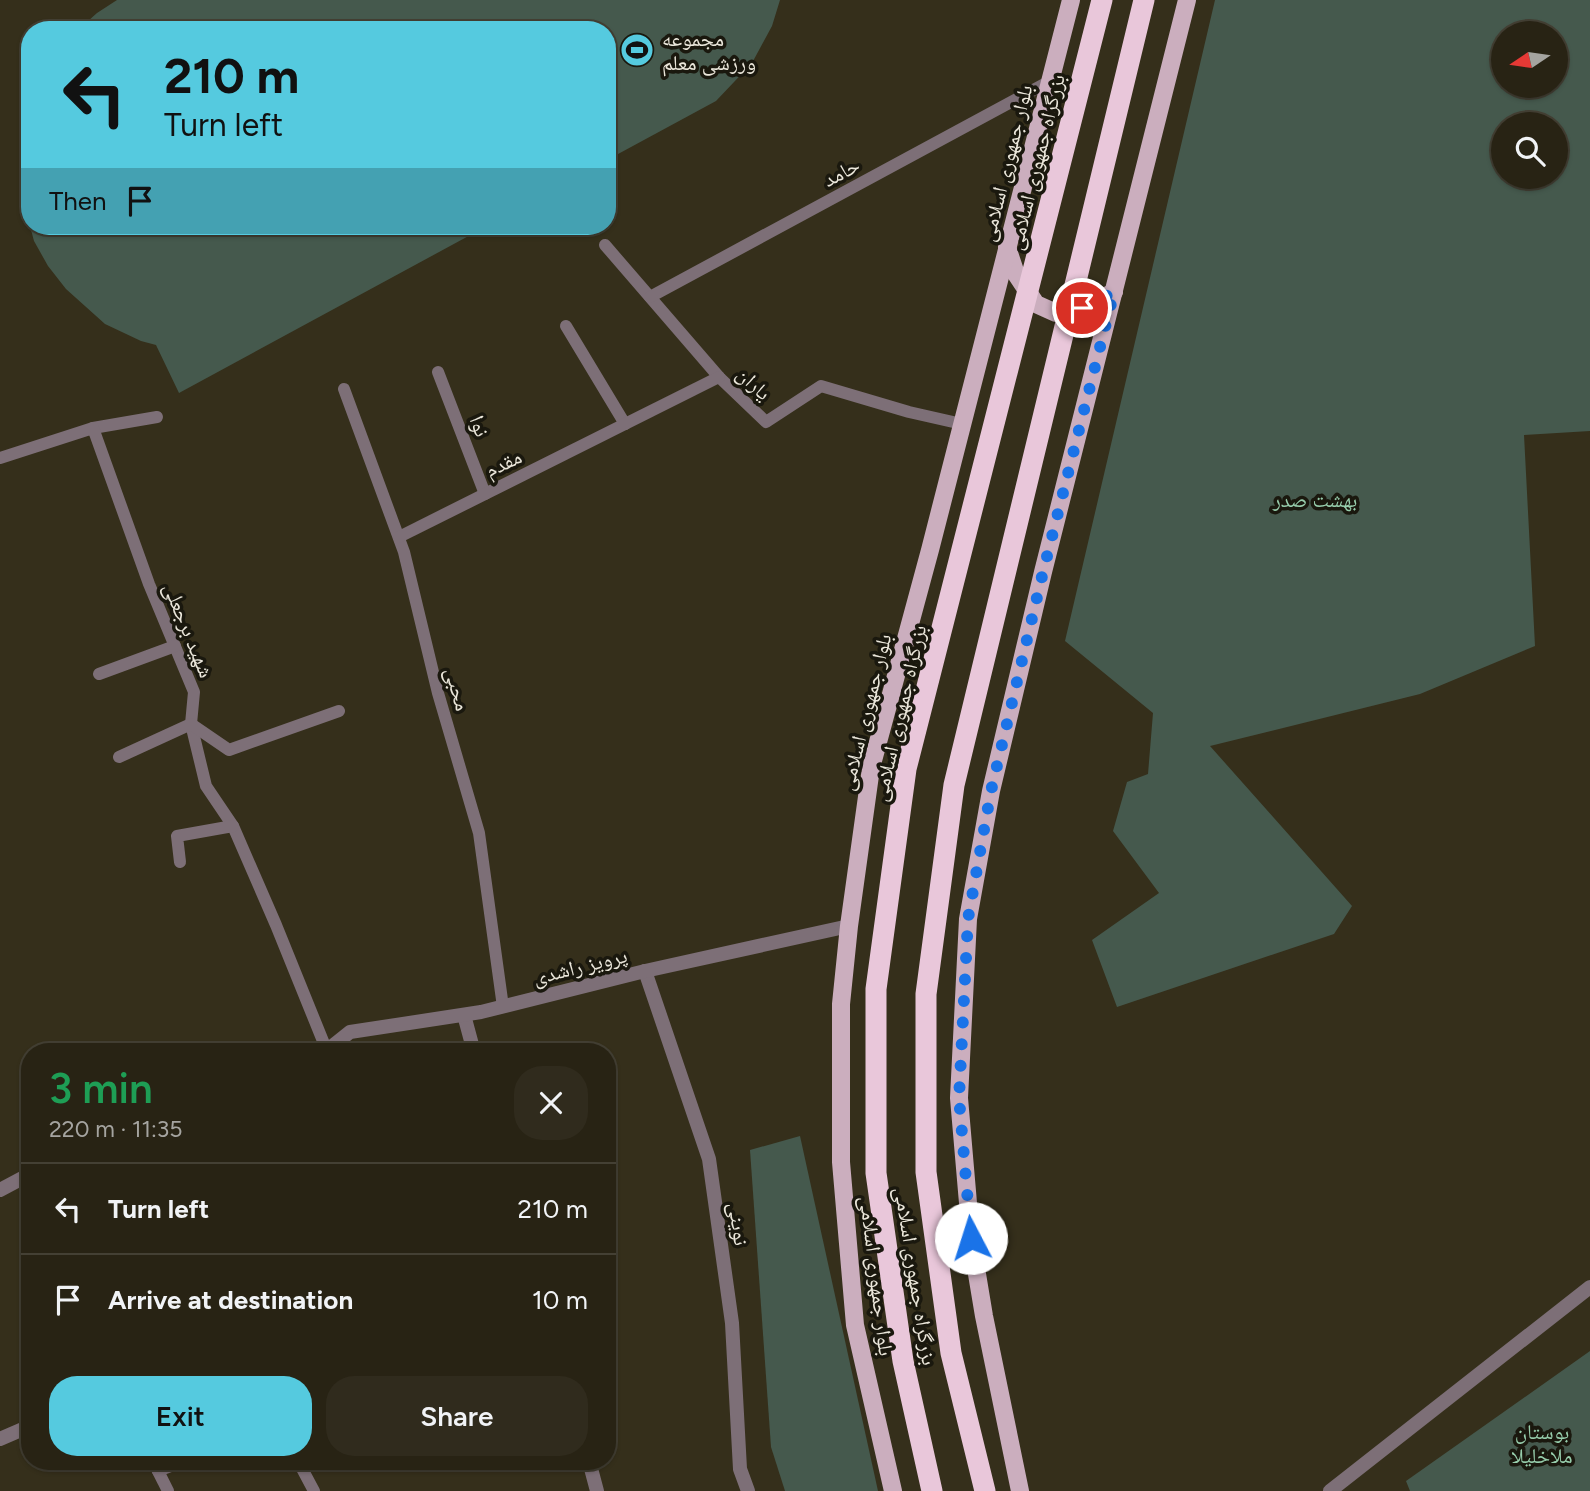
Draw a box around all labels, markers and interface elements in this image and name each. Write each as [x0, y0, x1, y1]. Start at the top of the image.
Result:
north arrow [1491, 21, 1568, 98]
map controls [1491, 21, 1568, 189]
place label: مجموعه ورزشی معلم [662, 26, 756, 77]
sports icon: مجموعه ورزشی معلم [618, 31, 656, 69]
text: 210 m [164, 46, 299, 105]
icon: left [49, 49, 140, 140]
street label: بزرگراه جمهوری اسلامی [1002, 72, 1071, 253]
street label: بلوار جمهوری اسلامی [974, 82, 1039, 244]
text: Turn left [164, 106, 283, 144]
button: search [1491, 112, 1568, 189]
street label: حامد [818, 152, 864, 192]
icon: arrive [121, 182, 159, 220]
text: Then [49, 185, 107, 217]
pin [1052, 278, 1112, 338]
icon: arrive [1063, 289, 1101, 327]
street label: یاران [732, 361, 776, 405]
street label: نوا [465, 412, 495, 440]
street label: مقدم [480, 443, 526, 484]
park label: بهشت صدر [1272, 487, 1357, 512]
street label: شهید برجعلی [158, 579, 219, 682]
street label: بزرگراه جمهوری اسلامی [867, 622, 932, 804]
street label: بلوار جمهوری اسلامی [833, 631, 898, 793]
street label: محبی [439, 664, 476, 714]
street label: پرویز راشدی [530, 942, 630, 990]
text: 3 min [49, 1063, 153, 1114]
button: close [514, 1066, 588, 1140]
text: 220 m · 11:35 [49, 1115, 182, 1143]
street label: بزرگراه جمهوری اسلامی [889, 1185, 942, 1367]
icon: left [49, 1190, 87, 1228]
text: Turn left [108, 1193, 209, 1225]
text: 210 m [518, 1193, 588, 1225]
street label: بلوار جمهوری اسلامی [854, 1195, 899, 1357]
street label: نوینی [723, 1201, 754, 1247]
position arrow [934, 1201, 1008, 1275]
icon: arrive [49, 1281, 87, 1319]
text: Arrive at destination [108, 1284, 353, 1316]
text: 10 m [532, 1284, 588, 1316]
button: Exit [49, 1376, 312, 1456]
button: Share [326, 1376, 588, 1456]
park label: بوستان ملاخلیلا [1511, 1419, 1573, 1468]

